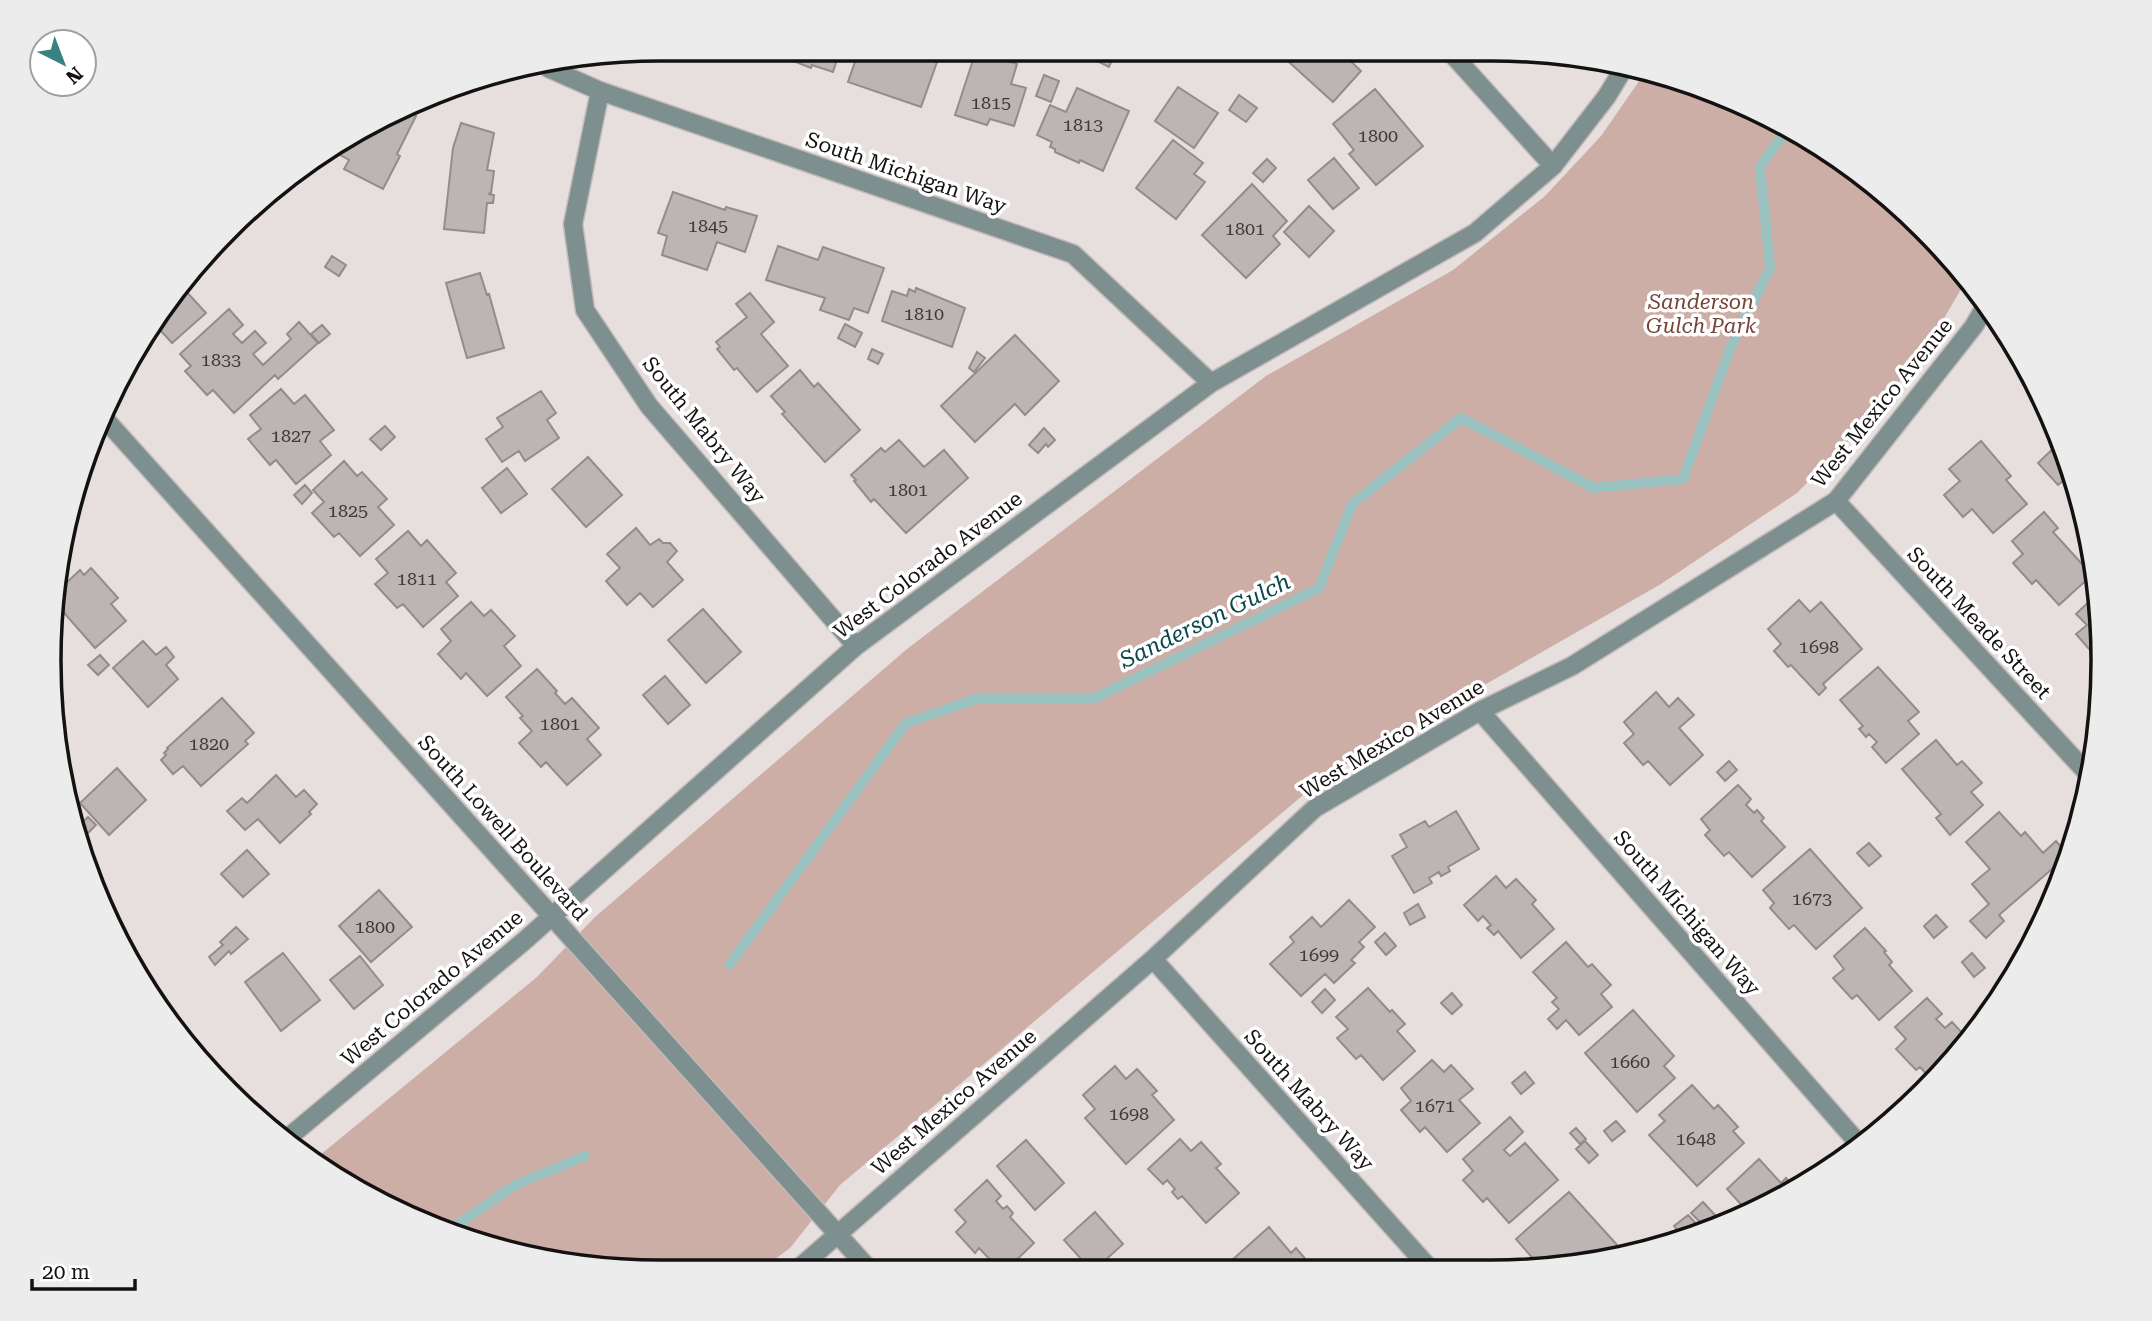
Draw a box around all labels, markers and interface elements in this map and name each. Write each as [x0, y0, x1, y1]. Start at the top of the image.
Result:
north arrow [28, 28, 98, 98]
text: N [61, 62, 87, 89]
house number: 1815 [971, 92, 1011, 113]
house number: 1813 [1063, 114, 1103, 135]
house number: 1800 [1358, 125, 1398, 146]
street label: South Michigan Way [803, 127, 1010, 219]
house number: 1845 [688, 215, 728, 236]
house number: 1801 [1225, 218, 1265, 239]
park label: Sanderson Gulch Park [1646, 290, 1757, 338]
house number: 1810 [904, 303, 944, 324]
street label: West Mexico Avenue [1807, 314, 1957, 492]
house number: 1833 [201, 349, 241, 370]
street label: South Mabry Way [638, 352, 771, 508]
house number: 1827 [271, 425, 311, 446]
house number: 1801 [888, 479, 928, 500]
street label: West Colorado Avenue [829, 486, 1027, 644]
house number: 1825 [328, 500, 368, 521]
street label: South Meade Street [1902, 542, 2056, 704]
house number: 1811 [397, 568, 437, 589]
water label: Sanderson Gulch [1114, 568, 1295, 674]
house number: 1698 [1799, 636, 1839, 657]
street label: West Mexico Avenue [1296, 675, 1488, 803]
house number: 1801 [540, 713, 580, 734]
street label: South Lowell Boulevard [413, 730, 593, 926]
house number: 1820 [189, 733, 229, 754]
street label: South Michigan Way [1609, 826, 1765, 1001]
house number: 1673 [1792, 888, 1832, 909]
street label: West Colorado Avenue [337, 905, 527, 1071]
house number: 1800 [355, 916, 395, 937]
house number: 1699 [1299, 944, 1339, 965]
street label: West Mexico Avenue [867, 1024, 1041, 1180]
street label: South Mabry Way [1239, 1025, 1379, 1176]
house number: 1660 [1610, 1051, 1650, 1072]
house number: 1671 [1415, 1095, 1455, 1116]
house number: 1698 [1109, 1103, 1149, 1124]
house number: 1648 [1676, 1128, 1716, 1149]
scale bar [32, 1248, 135, 1292]
text: 20 m [42, 1260, 90, 1284]

